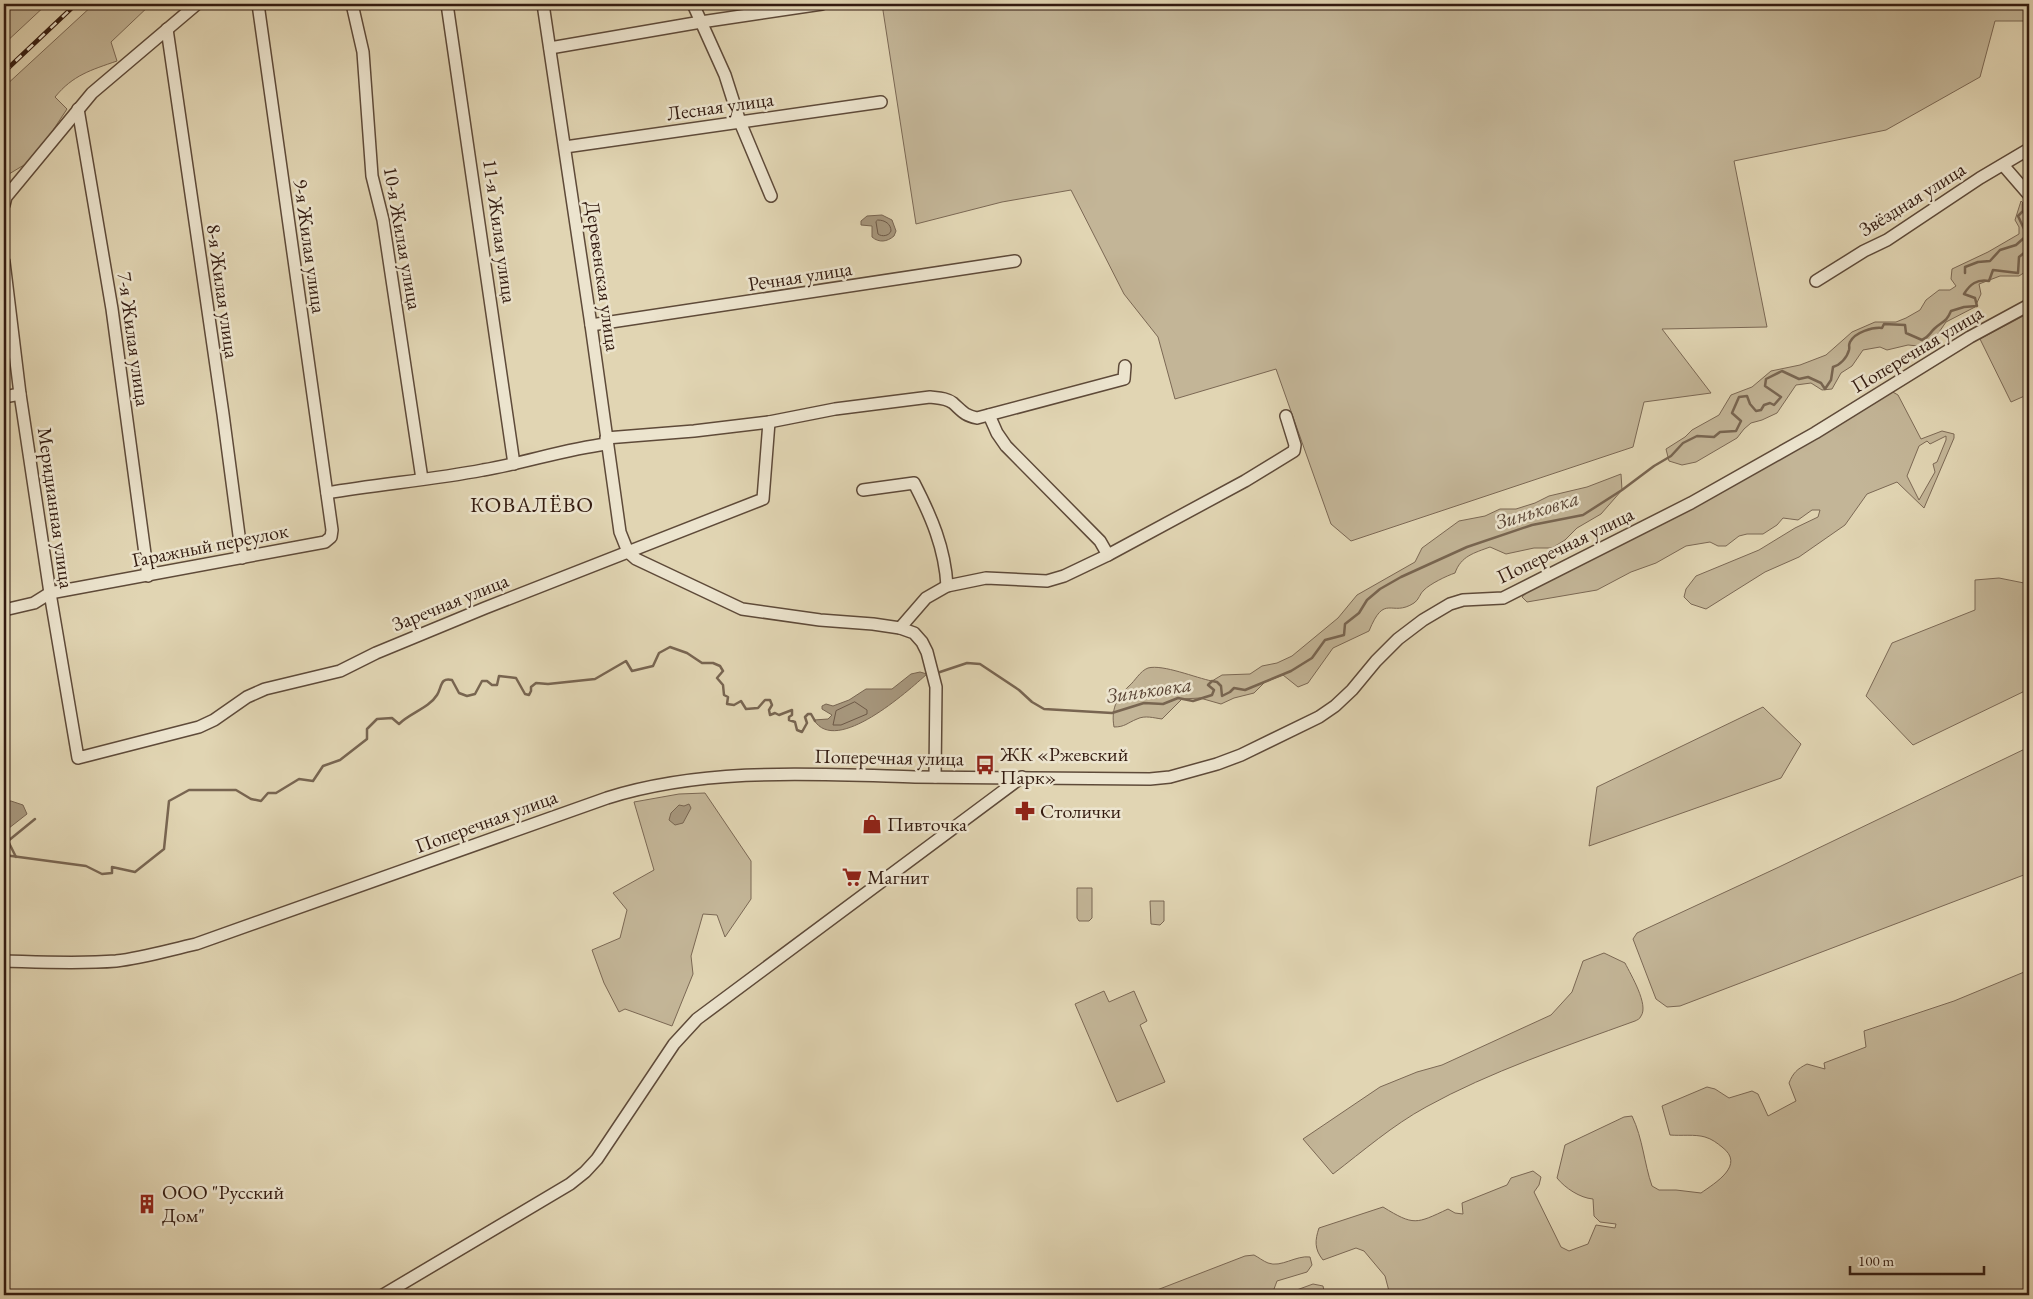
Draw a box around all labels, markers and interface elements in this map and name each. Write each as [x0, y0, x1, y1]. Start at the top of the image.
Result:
street label: Лесная улица [665, 86, 775, 126]
street label: Звёздная улица [1854, 156, 1970, 242]
street label: 11-я Жилая улица [477, 157, 523, 305]
street label: 10-я Жилая улица [378, 164, 428, 312]
street label: 9-я Жилая улица [288, 177, 332, 315]
street label: Деревенская улица [580, 199, 626, 353]
street label: 8-я Жилая улица [201, 222, 245, 360]
street label: Речная улица [746, 255, 854, 297]
street label: 7-я Жилая улица [112, 270, 156, 408]
street label: Поперечная улица [1846, 299, 1988, 399]
street label: Меридианная улица [32, 426, 80, 590]
water label: Зиньковка [1492, 484, 1582, 535]
district label: КОВАЛЁВО [470, 490, 594, 519]
street label: Поперечная улица [1492, 501, 1638, 589]
street label: Гаражный переулок [130, 517, 291, 573]
street label: Заречная улица [388, 567, 512, 637]
water label: Зиньковка [1104, 670, 1194, 709]
place label: ЖК «Ржевский Парк» [999, 741, 1129, 790]
street label: Поперечная улица [814, 743, 964, 771]
bus stop icon: ЖК «Ржевский Парк» [974, 754, 996, 776]
street label: Поперечная улица [411, 783, 561, 859]
place label: Столички [1040, 798, 1122, 824]
pharmacy icon: Столички [1014, 800, 1036, 822]
place label: Пивточка [887, 811, 967, 837]
shop icon: Пивточка [861, 813, 883, 835]
place label: Магнит [867, 864, 929, 890]
supermarket icon: Магнит [841, 866, 863, 888]
place label: ООО "Русский Дом" [162, 1179, 284, 1228]
building icon: ООО "Русский Дом" [136, 1193, 158, 1215]
scale bar [1850, 1244, 1984, 1276]
text: 100 m [1858, 1251, 1895, 1270]

